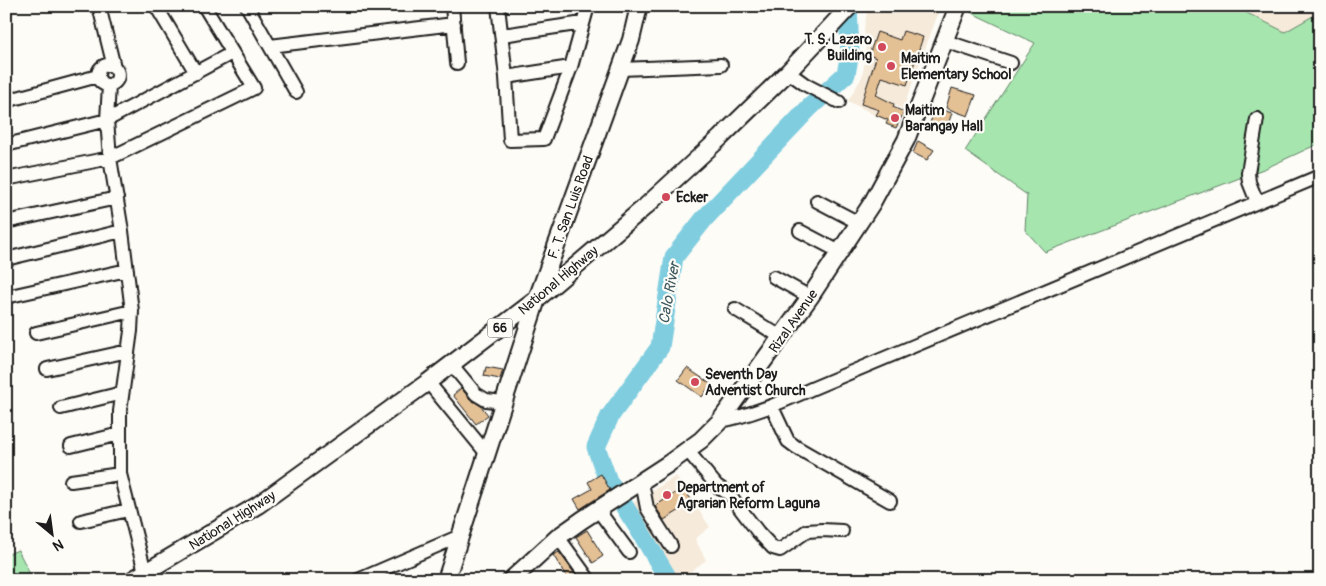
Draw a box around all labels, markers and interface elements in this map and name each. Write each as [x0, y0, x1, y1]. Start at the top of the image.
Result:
place label: T. S. Lazaro Building [803, 31, 872, 64]
marker: T. S. Lazaro Building [876, 41, 888, 53]
place label: Maitim Elementary School [901, 50, 1012, 83]
marker: Maitim Elementary School [885, 60, 897, 72]
place label: Maitim Barangay Hall [905, 102, 983, 135]
marker: Maitim Barangay Hall [889, 112, 901, 124]
street label: F. T. San Luis Road [544, 153, 597, 261]
place label: Ecker [676, 189, 709, 206]
marker: Ecker [660, 191, 672, 203]
street label: National Highway [515, 242, 602, 319]
water label: Calo River [655, 259, 685, 325]
street label: Rizal Avenue [765, 286, 822, 356]
road number: 66 [488, 318, 512, 338]
place label: Seventh Day Adventist Church [705, 366, 806, 399]
marker: Seventh Day Adventist Church [689, 376, 701, 388]
place label: Department of Agrarian Reform Laguna [677, 479, 820, 512]
street label: National Highway [186, 487, 279, 554]
marker: Department of Agrarian Reform Laguna [661, 489, 673, 501]
north arrow [28, 508, 78, 558]
text: N [50, 535, 66, 555]

